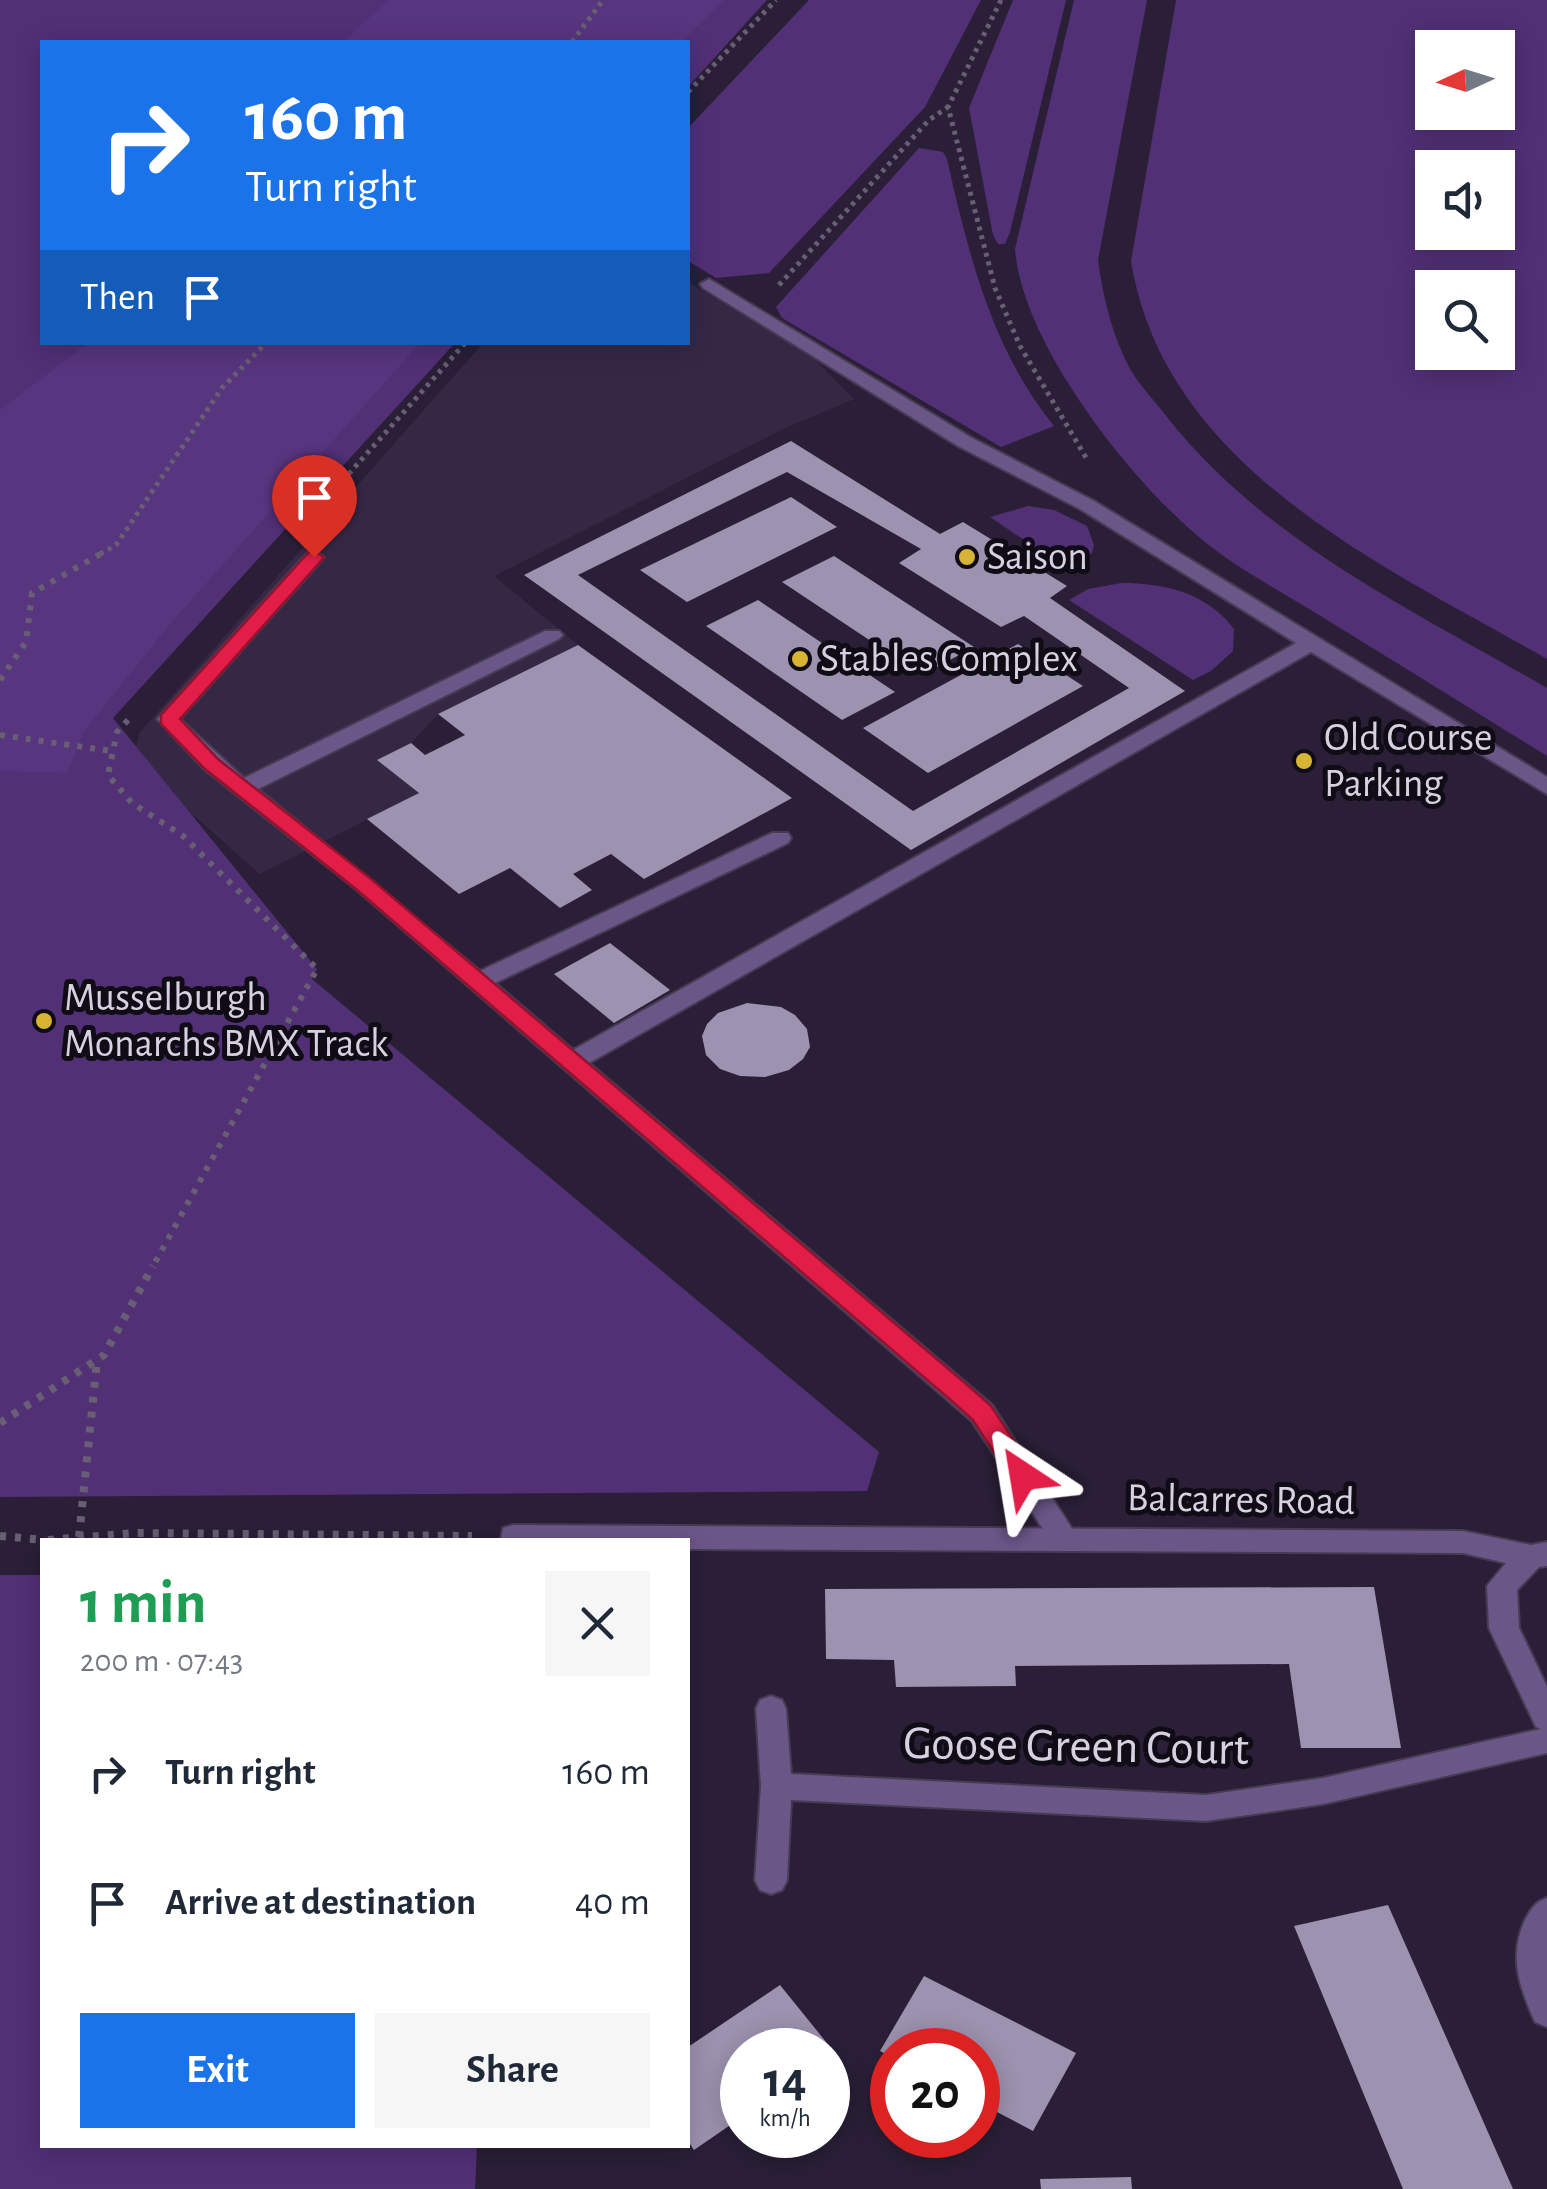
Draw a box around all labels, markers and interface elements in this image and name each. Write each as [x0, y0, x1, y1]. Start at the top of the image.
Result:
north arrow [1415, 30, 1515, 130]
map controls [1415, 30, 1515, 370]
icon: right [80, 80, 210, 210]
text: 160 m [245, 83, 408, 153]
button: sound [1415, 150, 1515, 250]
text: Turn right [245, 165, 417, 210]
icon: arrive [175, 270, 230, 325]
button: search [1415, 270, 1515, 370]
text: Then [80, 279, 155, 317]
pin [272, 455, 357, 558]
icon: arrive [287, 470, 342, 525]
place label: Saison [987, 537, 1088, 577]
marker: Saison [956, 546, 978, 568]
place label: Stables Complex [820, 639, 1078, 679]
marker: Stables Complex [789, 648, 811, 670]
place label: Old Course Parking [1324, 718, 1492, 804]
marker: Old Course Parking [1293, 750, 1315, 772]
place label: Musselburgh Monarchs BMX Track [64, 978, 388, 1064]
marker: Musselburgh Monarchs BMX Track [33, 1010, 55, 1032]
position arrow [971, 1424, 1075, 1528]
street label: Balcarres Road [1127, 1478, 1355, 1522]
button: close [545, 1571, 650, 1676]
text: 1 min [80, 1574, 206, 1634]
text: 200 m · 07:43 [80, 1645, 243, 1677]
street label: Goose Green Court [903, 1720, 1249, 1774]
icon: right [80, 1746, 135, 1801]
text: Turn right [165, 1754, 315, 1792]
text: 160 m [562, 1754, 650, 1792]
icon: arrive [80, 1876, 135, 1931]
text: Arrive at destination [165, 1884, 476, 1922]
text: 40 m [575, 1884, 650, 1922]
button: Exit [80, 2013, 355, 2128]
button: Share [375, 2013, 650, 2128]
speed limit sign: 20 [870, 2028, 1000, 2158]
text: 14 [763, 2056, 807, 2106]
text: km/h [759, 2106, 811, 2131]

